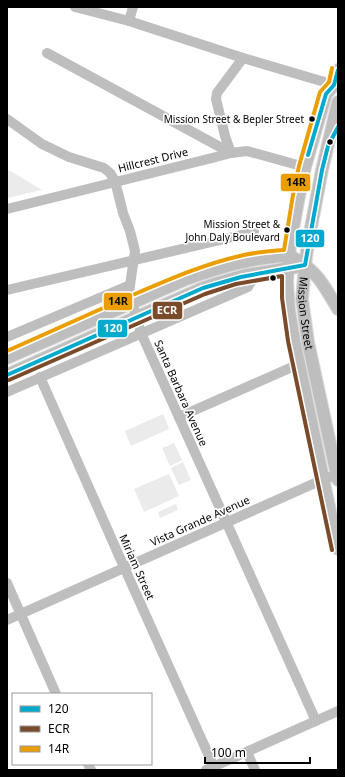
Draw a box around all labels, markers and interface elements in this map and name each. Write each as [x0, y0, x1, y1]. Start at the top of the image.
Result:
place label: Mission Street & Bepler Street [164, 112, 304, 126]
marker: Mission Street & Bepler Street [307, 114, 317, 124]
unlabelled marker [325, 137, 335, 147]
street label: Hillcrest Drive [116, 144, 190, 175]
line badge: 14R [280, 173, 311, 192]
text: 14R [286, 174, 307, 189]
place label: Mission Street & John Daly Boulevard [185, 217, 281, 244]
marker: Mission Street & John Daly Boulevard [282, 225, 292, 235]
line badge: 120 [295, 229, 325, 248]
text: 120 [301, 230, 319, 245]
unlabelled marker [268, 273, 278, 283]
street label: Mission Street [295, 276, 317, 351]
line badge: 14R [103, 292, 133, 311]
text: 14R [108, 293, 129, 308]
line badge: ECR [152, 301, 183, 320]
text: ECR [157, 302, 178, 317]
line badge: 120 [97, 319, 128, 338]
text: 120 [104, 320, 122, 335]
street label: Santa Barbara Avenue [151, 337, 212, 448]
street label: Vista Grande Avenue [148, 492, 252, 549]
street label: Miriam Street [116, 532, 159, 602]
legend [12, 693, 152, 765]
text: 120 [48, 700, 69, 717]
text: ECR [48, 720, 70, 737]
scale bar [205, 739, 310, 765]
text: 14R [48, 740, 70, 757]
text: 100 m [211, 744, 246, 761]

